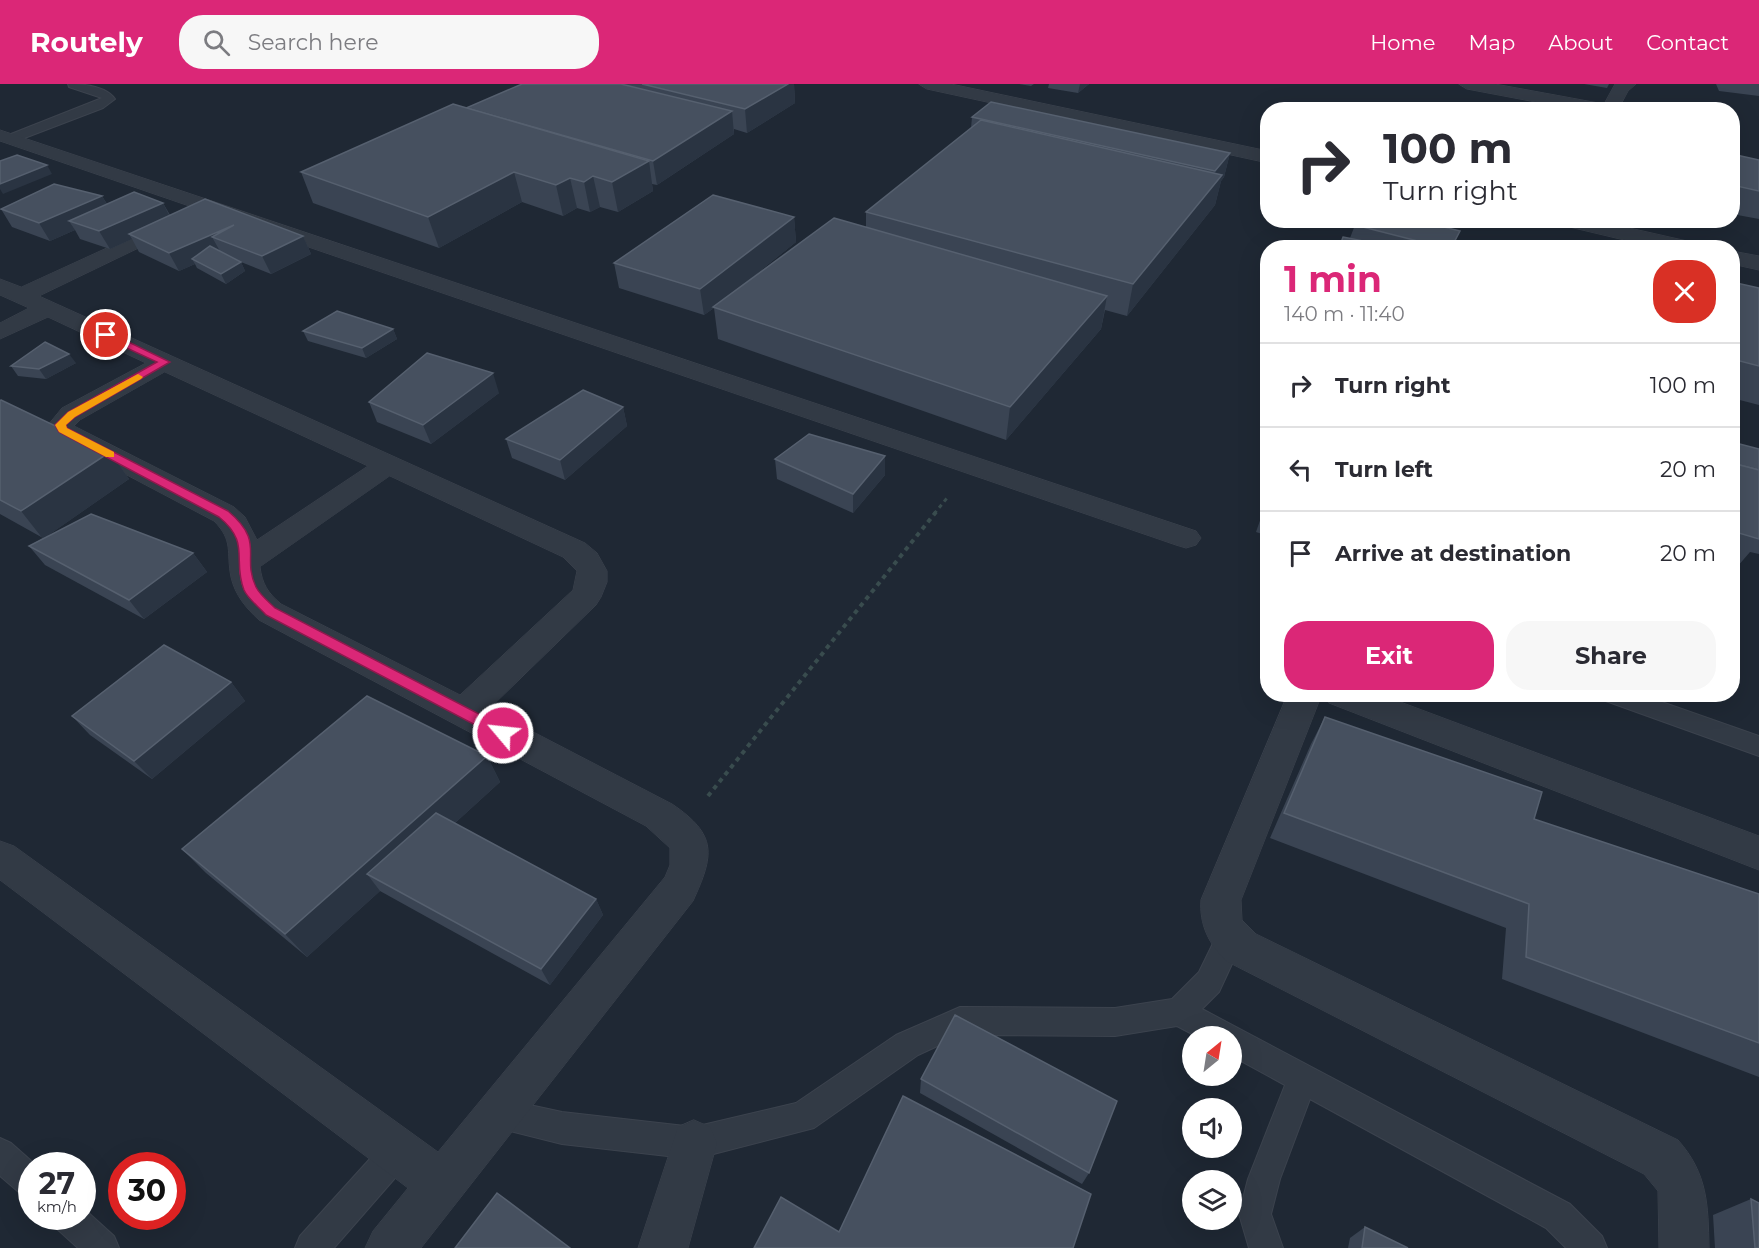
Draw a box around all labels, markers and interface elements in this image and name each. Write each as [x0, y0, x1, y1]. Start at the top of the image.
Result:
search box [179, 15, 599, 69]
text: Routely [30, 25, 143, 59]
icon: search [200, 26, 233, 59]
text: Search here [248, 29, 379, 56]
text: Home [1370, 30, 1435, 55]
text: Map [1468, 30, 1515, 55]
text: About [1548, 30, 1613, 55]
text: Contact [1646, 30, 1729, 55]
text: 100 m [1383, 122, 1512, 174]
icon: right [1284, 126, 1362, 204]
text: Turn right [1383, 174, 1518, 207]
text: 1 min [1284, 257, 1382, 301]
button: close [1653, 260, 1716, 323]
text: 140 m · 11:40 [1284, 302, 1405, 326]
pin [80, 309, 131, 360]
icon: arrive [89, 318, 122, 351]
icon: right [1284, 369, 1317, 402]
text: Turn right [1335, 372, 1450, 399]
text: 100 m [1650, 372, 1716, 399]
icon: left [1284, 453, 1317, 486]
text: Turn left [1335, 456, 1433, 483]
text: 20 m [1660, 456, 1716, 483]
icon: arrive [1284, 537, 1317, 570]
text: Arrive at destination [1335, 540, 1571, 567]
text: 20 m [1660, 540, 1716, 567]
button: Exit [1284, 621, 1494, 690]
button: Share [1506, 621, 1716, 690]
position arrow [471, 701, 535, 765]
north arrow [1182, 1026, 1242, 1086]
map controls [1182, 1026, 1242, 1230]
button: sound [1182, 1098, 1242, 1158]
speed limit sign: 30 [108, 1152, 186, 1230]
text: 27 [39, 1165, 75, 1202]
button: layers [1182, 1170, 1242, 1230]
text: km/h [37, 1197, 77, 1216]

